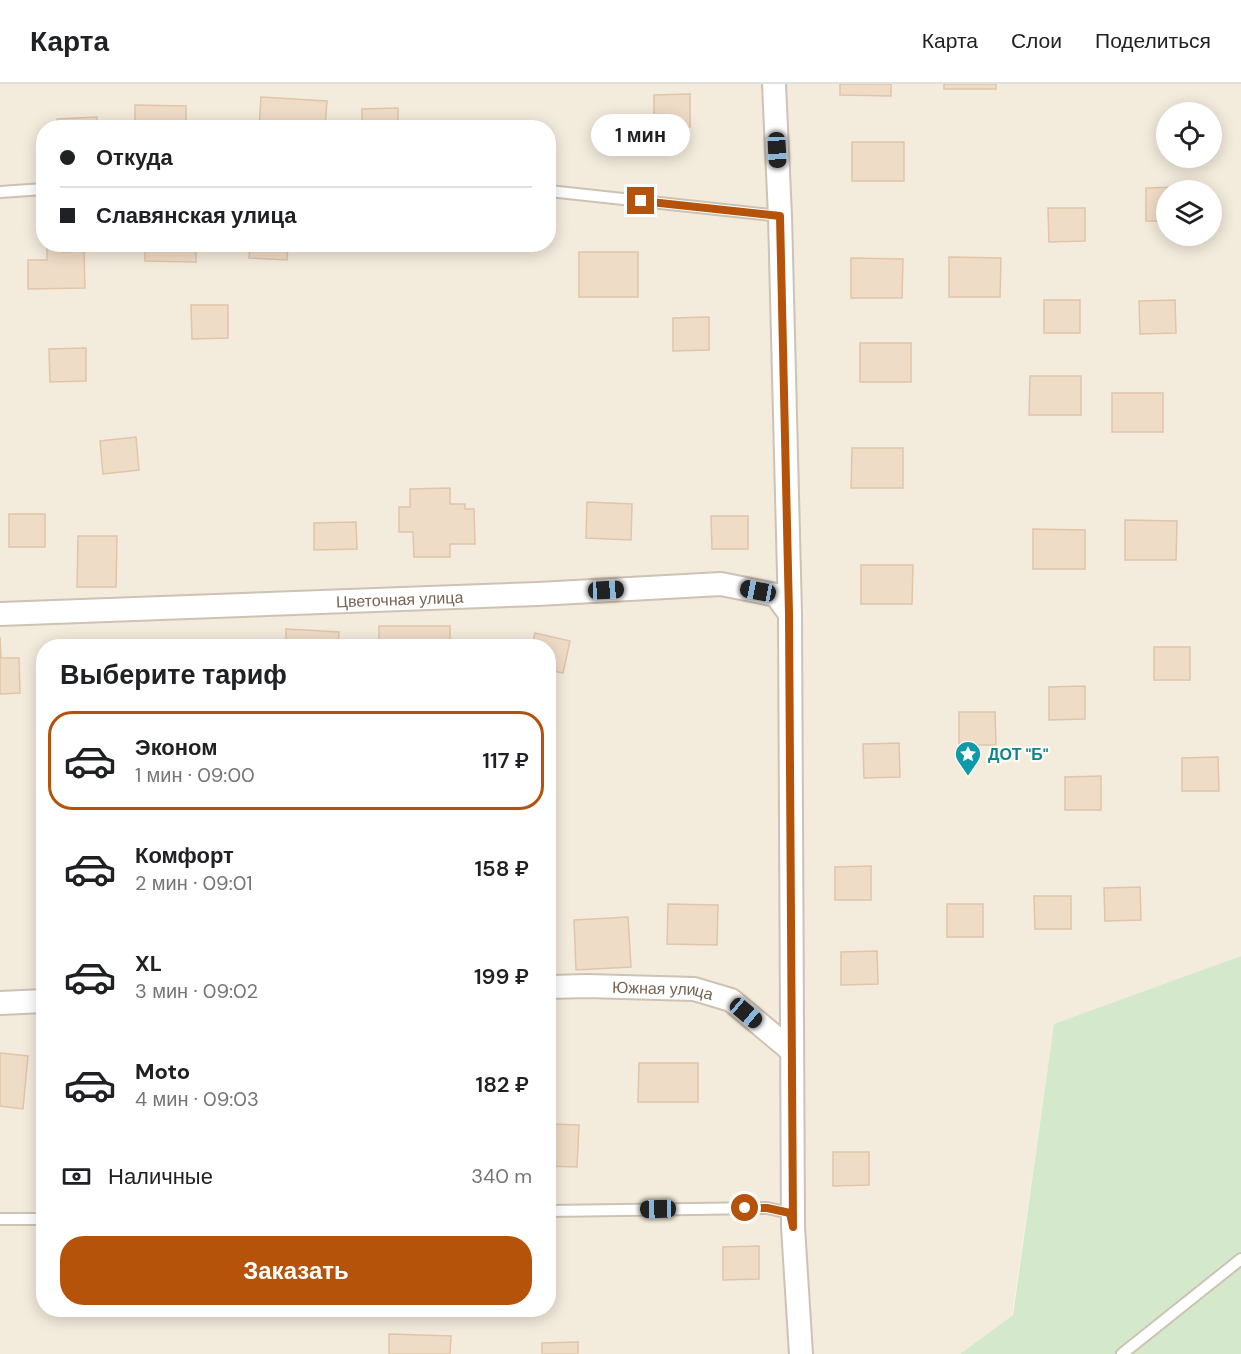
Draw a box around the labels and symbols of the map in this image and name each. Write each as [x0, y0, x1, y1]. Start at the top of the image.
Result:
callout: 1 мин [592, 114, 690, 156]
car [767, 132, 787, 168]
route end [627, 187, 654, 214]
car [739, 579, 777, 603]
car [588, 580, 624, 600]
street label: Цветочная улица [336, 587, 464, 612]
place icon: ДОТ "Б" [953, 739, 983, 777]
place label: ДОТ "Б" [988, 744, 1049, 765]
street label: Южная улица [612, 977, 716, 1005]
car [726, 995, 766, 1031]
route start [731, 1194, 758, 1221]
car [640, 1200, 676, 1218]

